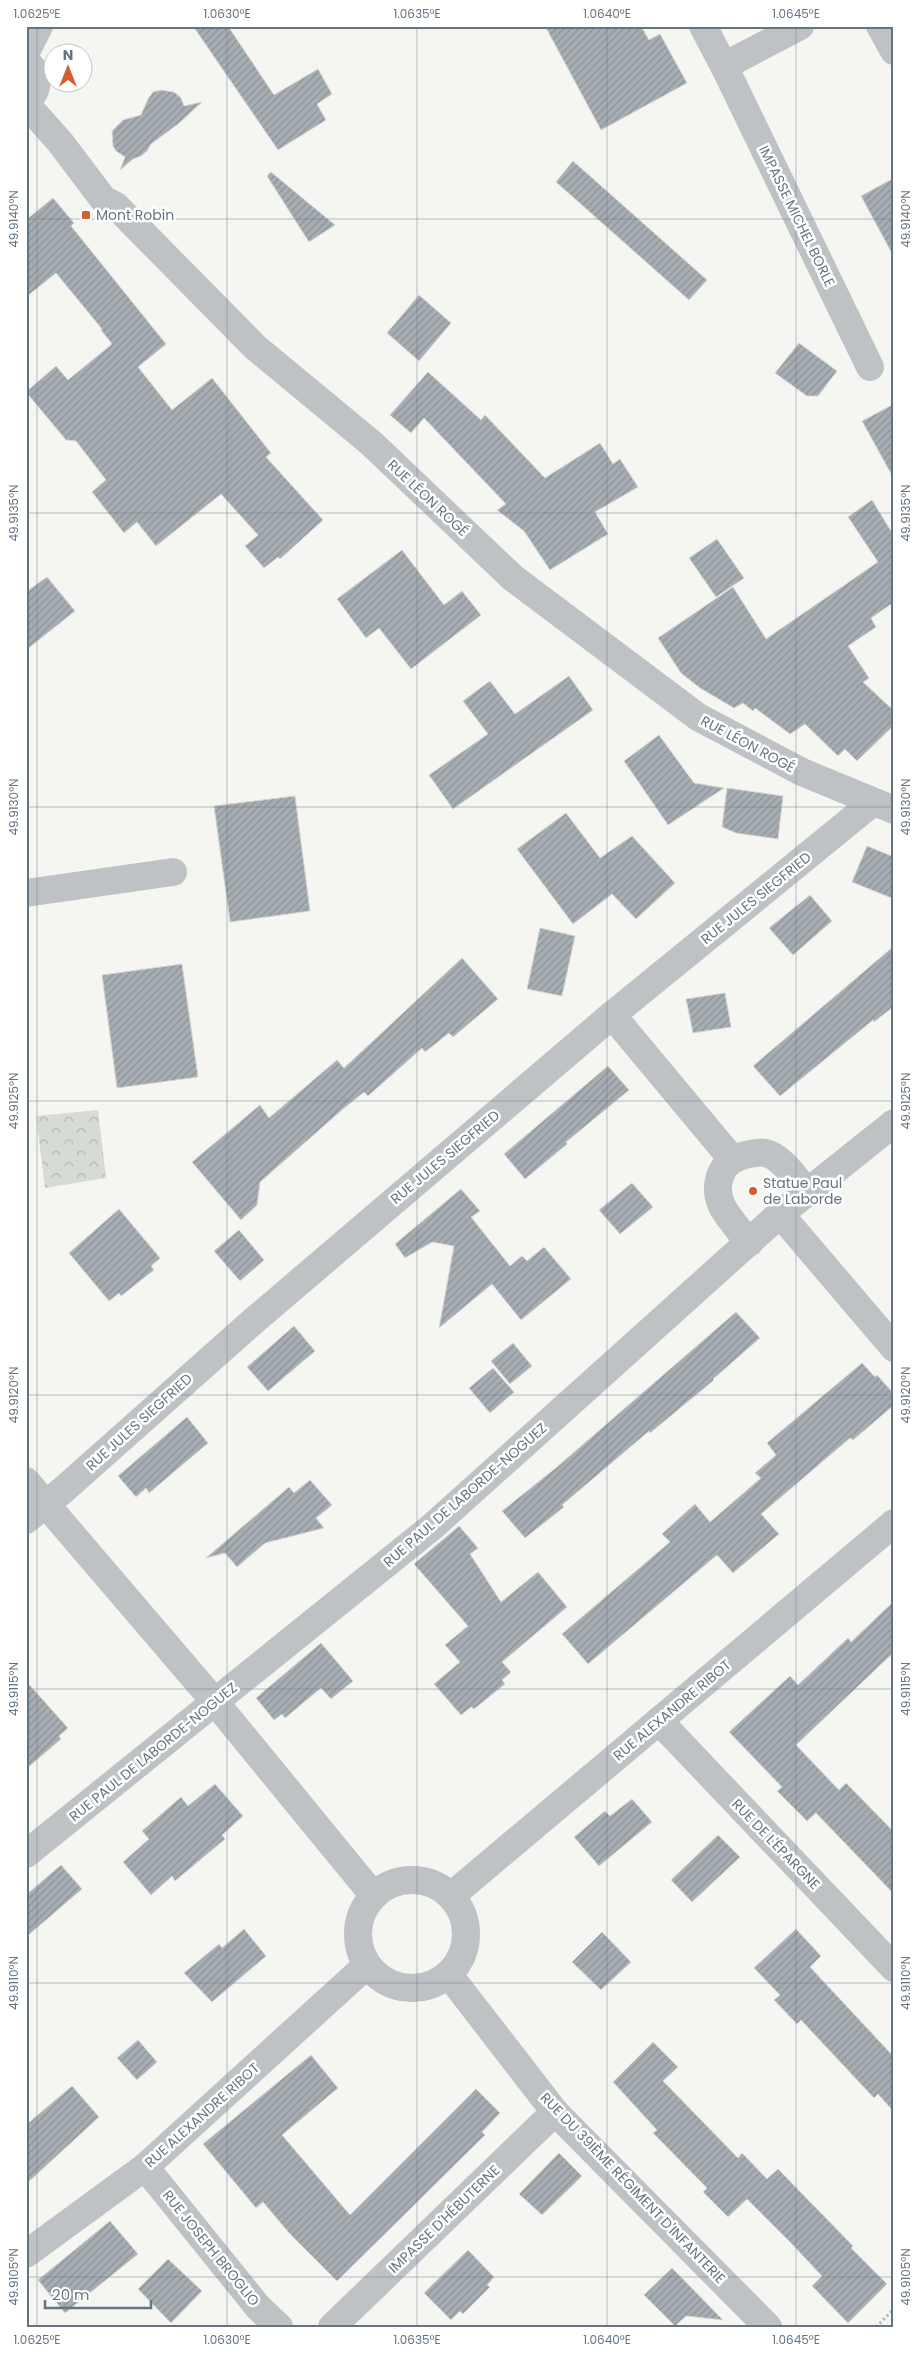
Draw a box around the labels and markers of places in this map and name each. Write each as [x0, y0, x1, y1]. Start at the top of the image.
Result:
place label: Mont Robin [96, 205, 174, 225]
marker: Mont Robin [80, 209, 92, 221]
place label: Statue Paul de Laborde [763, 1173, 843, 1209]
marker: Statue Paul de Laborde [747, 1185, 759, 1197]

